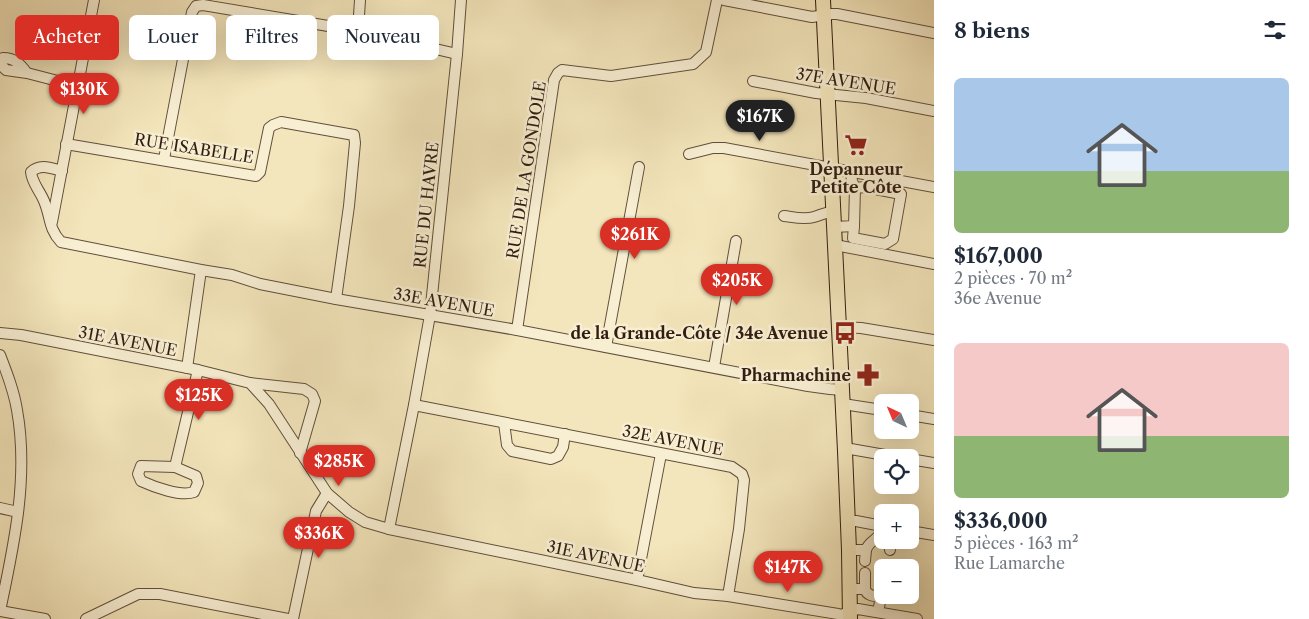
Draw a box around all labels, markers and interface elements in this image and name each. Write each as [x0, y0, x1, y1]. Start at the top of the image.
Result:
chip: Acheter [15, 15, 119, 60]
chip: Louer [129, 15, 216, 60]
chip: Filtres [226, 15, 317, 60]
chip: Nouveau [327, 15, 439, 60]
icon: filters [1261, 16, 1289, 44]
text: 8 biens [954, 18, 1030, 43]
street label: 37E AVENUE [795, 63, 897, 99]
pin: $130K [49, 72, 119, 115]
text: $130K [60, 79, 108, 99]
street label: RUE DE LA GONDOLE [502, 80, 550, 260]
pin: $167K [725, 100, 795, 142]
text: $167K [737, 106, 783, 126]
icon: home [1077, 110, 1167, 200]
street label: RUE ISABELLE [133, 129, 255, 167]
supermarket icon: Dépanneur Petite Côte [843, 132, 869, 158]
street label: RUE DU HAVRE [409, 141, 443, 269]
place label: Dépanneur Petite Côte [809, 159, 903, 197]
pin: $261K [600, 218, 670, 260]
text: $261K [611, 224, 659, 244]
text: $167,000 [954, 243, 1043, 268]
pin: $205K [702, 264, 772, 306]
text: 2 pièces · 70 m² [954, 268, 1072, 288]
text: $205K [712, 270, 762, 290]
street label: 33E AVENUE [392, 283, 496, 321]
text: 36e Avenue [954, 288, 1042, 308]
bus stop icon: de la Grande-Côte / 34e Avenue [832, 320, 858, 346]
street label: 31E AVENUE [77, 322, 179, 360]
place label: de la Grande-Côte / 34e Avenue [570, 323, 828, 343]
pharmacy icon: Pharmachine [855, 362, 881, 388]
place label: Pharmachine [741, 365, 851, 385]
icon: home [1077, 375, 1167, 465]
pin: $125K [164, 378, 234, 421]
text: $125K [175, 385, 223, 405]
north arrow [874, 394, 919, 439]
map controls [874, 394, 919, 604]
street label: 32E AVENUE [621, 420, 725, 460]
pin: $285K [304, 444, 374, 487]
button: locate [874, 449, 919, 494]
text: $285K [314, 451, 364, 471]
button: + [874, 504, 919, 549]
text: $336,000 [954, 508, 1048, 533]
pin: $336K [284, 516, 354, 559]
text: $336K [294, 523, 344, 543]
text: 5 pièces · 163 m² [954, 533, 1079, 553]
street label: 31E AVENUE [545, 536, 647, 576]
pin: $147K [753, 550, 823, 593]
text: Rue Lamarche [954, 553, 1065, 573]
text: $147K [765, 557, 811, 577]
button: − [874, 559, 919, 604]

